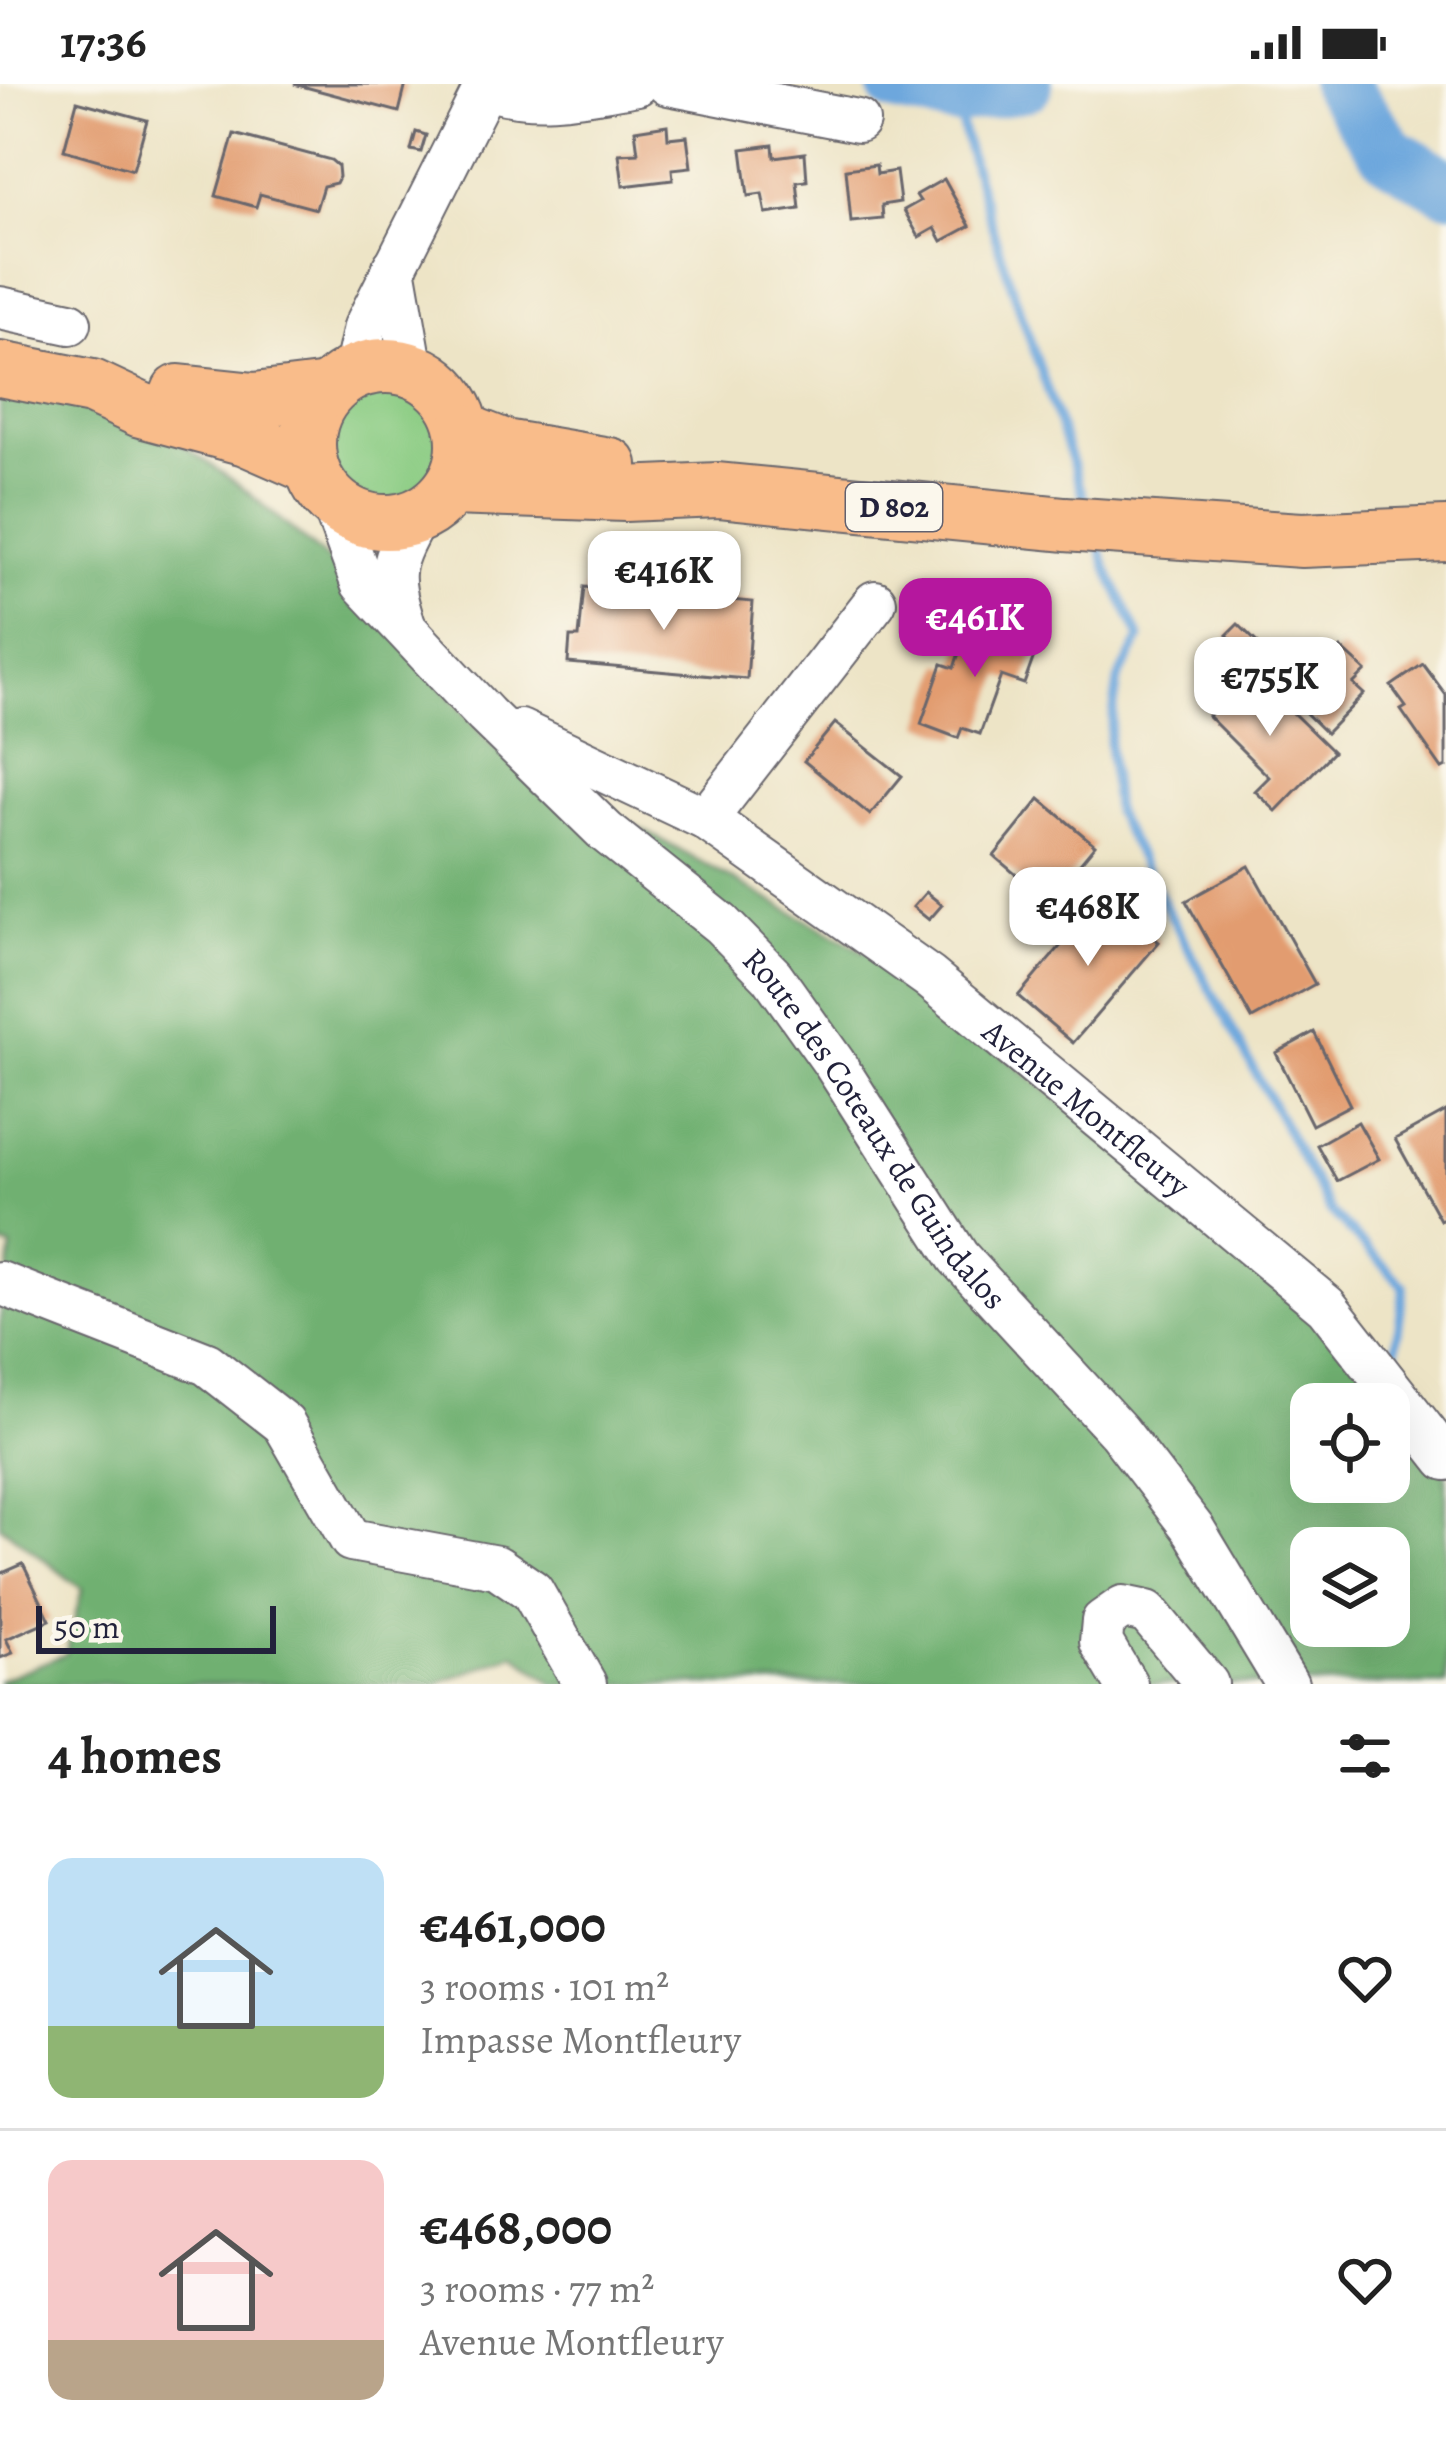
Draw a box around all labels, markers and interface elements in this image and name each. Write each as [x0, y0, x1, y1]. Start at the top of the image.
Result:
text: 17:36 [60, 11, 146, 73]
road number: D 802 [846, 483, 942, 531]
pin: €416K [580, 531, 748, 633]
text: €416K [615, 543, 713, 596]
pin: €461K [891, 578, 1059, 680]
text: €461K [926, 590, 1024, 643]
pin: €755K [1186, 637, 1354, 739]
text: €755K [1221, 649, 1319, 702]
pin: €468K [1004, 867, 1172, 969]
text: €468K [1036, 879, 1140, 932]
street label: Route des Coteaux de Guindalos [733, 938, 1017, 1319]
street label: Avenue Montfleury [972, 1008, 1200, 1208]
map controls [1290, 1383, 1410, 1647]
button: locate [1290, 1383, 1410, 1503]
button: layers [1290, 1527, 1410, 1647]
scale bar [36, 1600, 276, 1653]
text: 50 m [54, 1604, 120, 1649]
text: 4 homes [48, 1721, 222, 1791]
icon: filters [1332, 1723, 1398, 1789]
text: €461,000 [420, 1890, 606, 1960]
icon: home [144, 1906, 288, 2050]
icon: heart [1332, 1945, 1398, 2011]
text: 3 rooms · 101 m² [420, 1960, 669, 2013]
text: Impasse Montfleury [420, 2013, 741, 2066]
text: €468,000 [420, 2192, 612, 2262]
icon: home [144, 2208, 288, 2352]
icon: heart [1332, 2247, 1398, 2313]
text: 3 rooms · 77 m² [420, 2262, 654, 2315]
text: Avenue Montfleury [420, 2315, 724, 2368]

